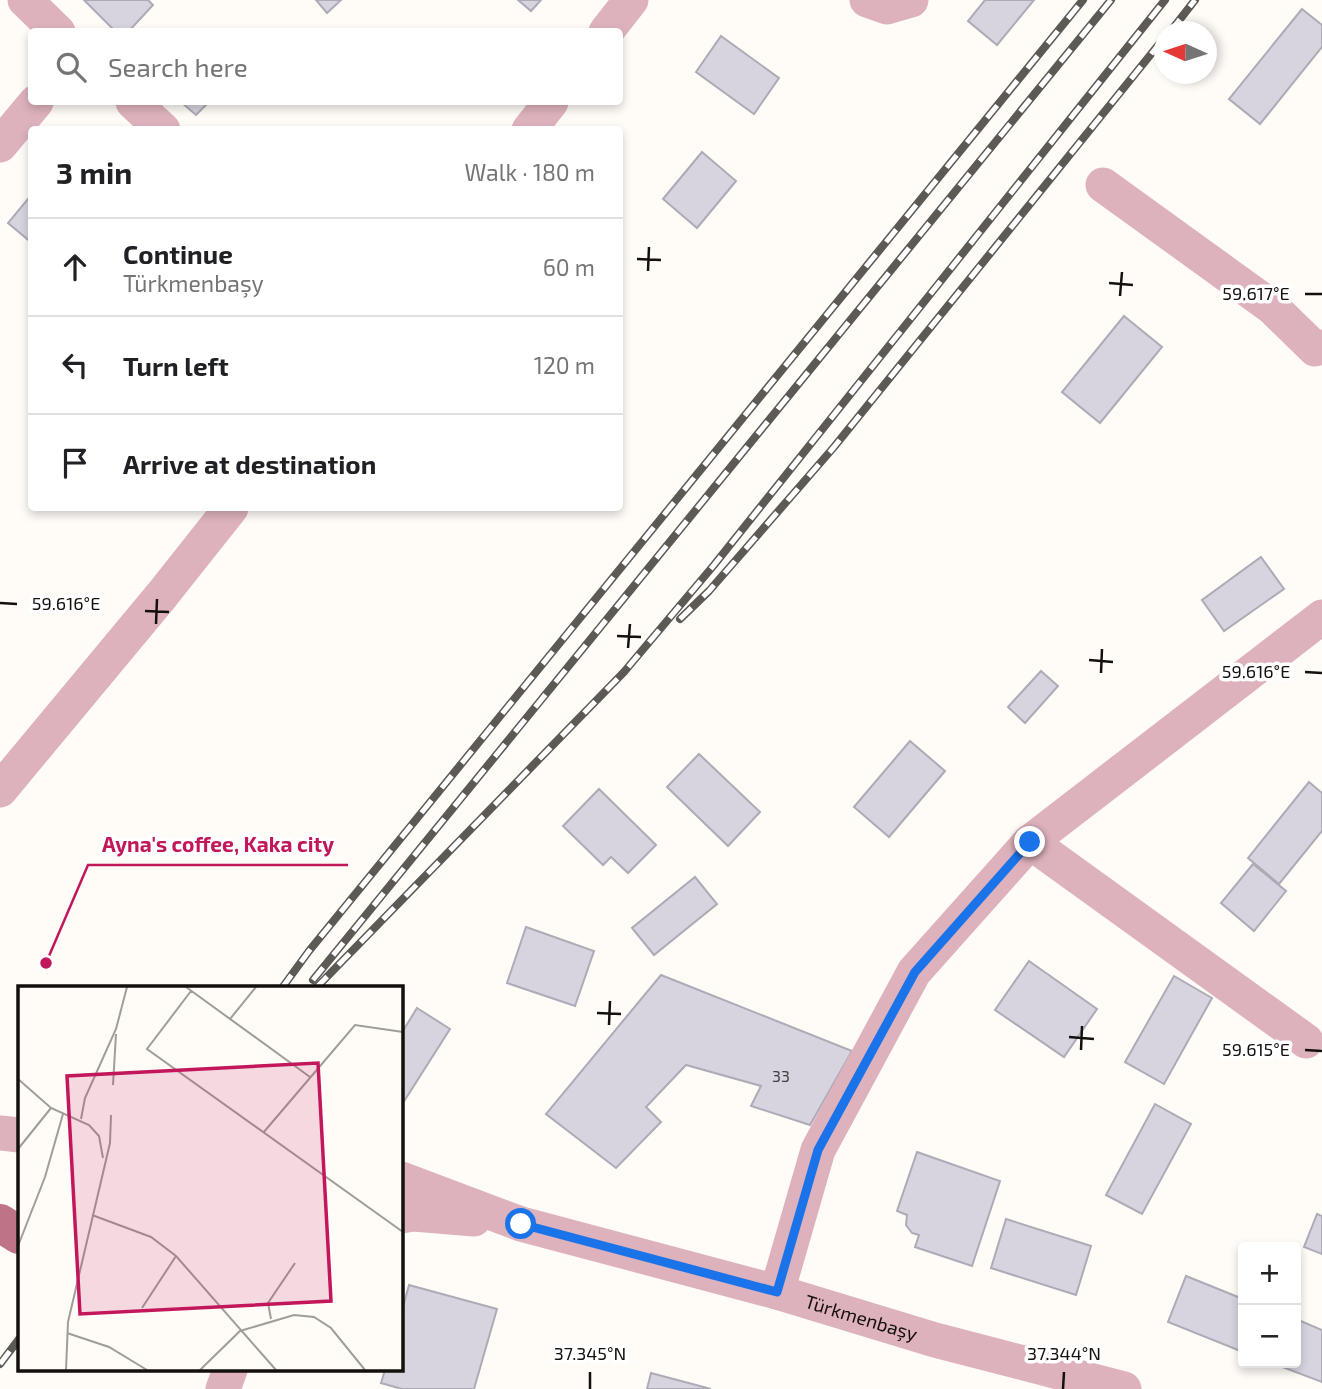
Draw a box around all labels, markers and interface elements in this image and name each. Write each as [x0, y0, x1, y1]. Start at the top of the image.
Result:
north arrow [1154, 21, 1217, 84]
search box [28, 28, 623, 105]
icon: search [52, 48, 90, 86]
text: Search here [108, 51, 248, 82]
text: 3 min [56, 154, 132, 190]
text: Walk · 180 m [465, 158, 595, 186]
text: Continue [123, 238, 233, 269]
icon: ahead [56, 248, 94, 286]
text: 60 m [543, 253, 595, 281]
text: Türkmenbaşy [123, 269, 264, 297]
text: 59.617°E [1222, 282, 1290, 304]
icon: left [56, 346, 94, 384]
text: Turn left [123, 350, 229, 381]
text: 120 m [534, 351, 595, 379]
icon: arrive [56, 444, 94, 482]
text: Arrive at destination [123, 448, 376, 479]
text: 59.616°E [32, 592, 100, 614]
text: 59.616°E [1222, 660, 1290, 682]
callout: Ayna's coffee, Kaka city [88, 823, 348, 865]
route end [1014, 826, 1045, 857]
text: Ayna's coffee, Kaka city [102, 831, 334, 857]
inset map [18, 986, 402, 1372]
text: 59.615°E [1222, 1038, 1290, 1060]
house number: 33 [772, 1066, 790, 1085]
route start [505, 1208, 536, 1239]
map controls [1238, 1242, 1301, 1368]
button: + [1238, 1242, 1301, 1305]
street label: Türkmenbaşy [802, 1289, 920, 1345]
button: − [1238, 1305, 1301, 1368]
text: 37.345°N [554, 1342, 626, 1364]
text: 37.344°N [1027, 1342, 1101, 1364]

